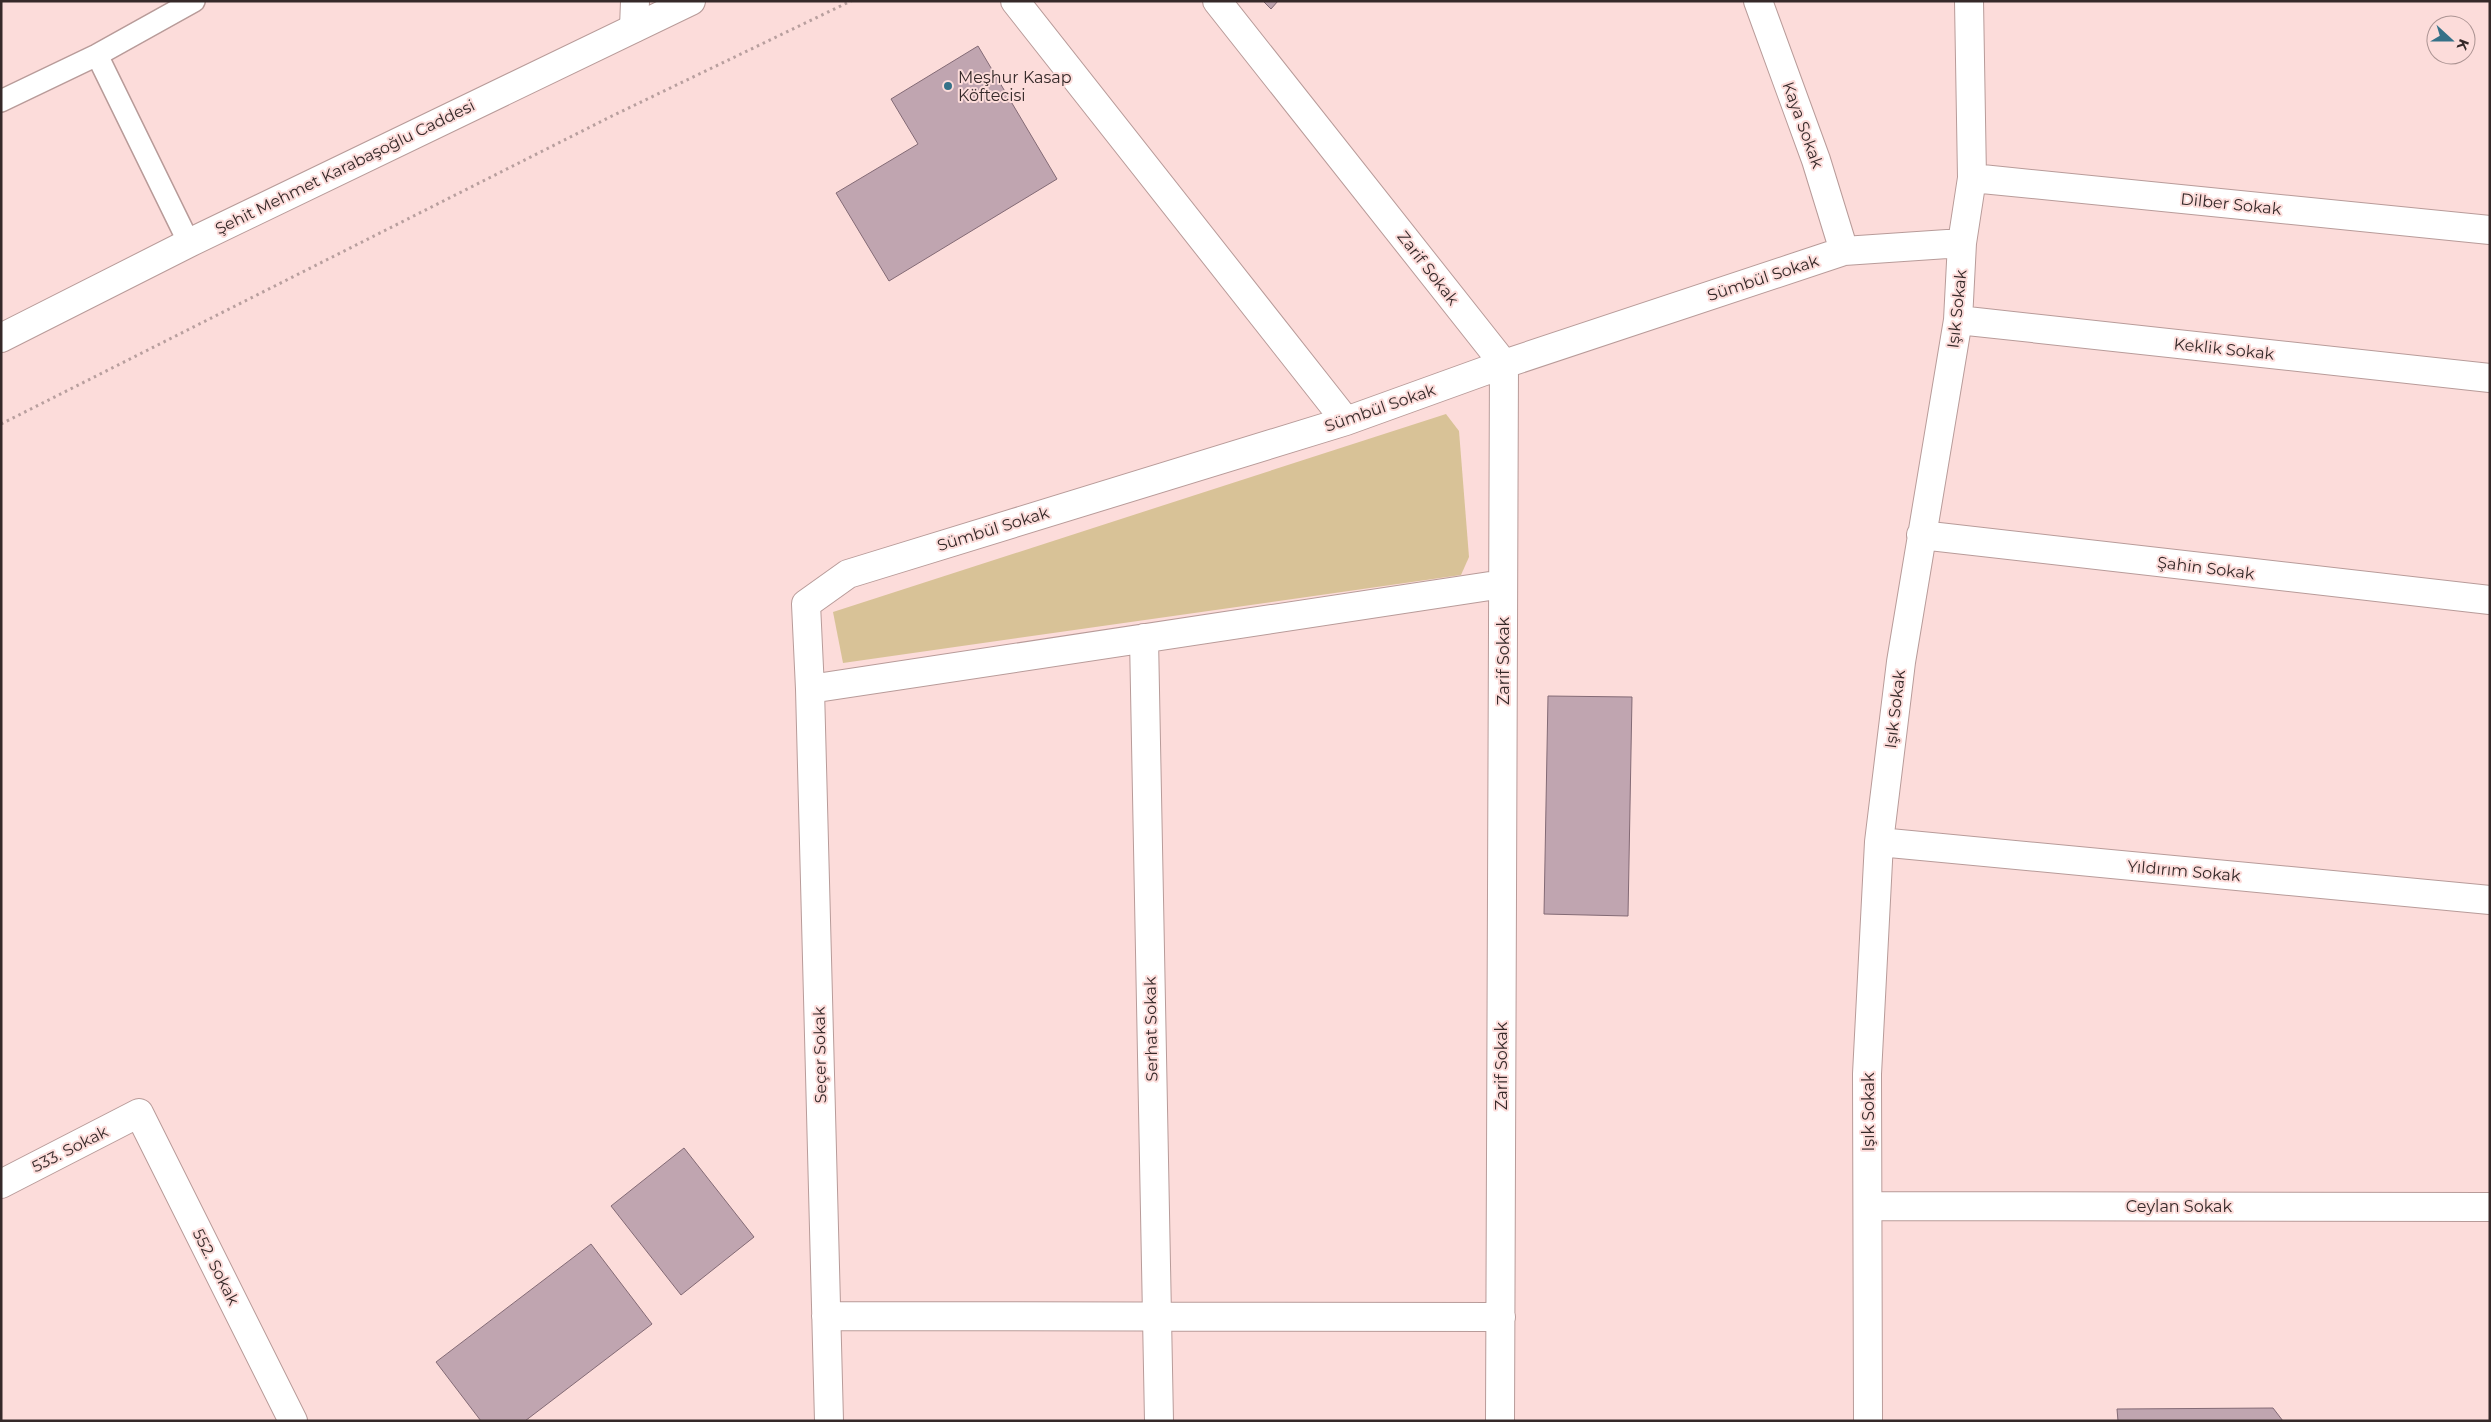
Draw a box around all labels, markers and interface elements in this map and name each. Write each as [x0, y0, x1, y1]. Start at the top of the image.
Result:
north arrow [2426, 15, 2476, 65]
text: K [2453, 37, 2473, 53]
place label: Meşhur Kasap Köftecisi [958, 68, 1072, 105]
street label: Kaya Sokak [1779, 79, 1828, 171]
marker: Meşhur Kasap Köftecisi [942, 80, 954, 92]
street label: Şehit Mehmet Karabaşoğlu Caddesi [212, 96, 478, 238]
street label: Dilber Sokak [2180, 189, 2283, 219]
street label: Zarif Sokak [1393, 227, 1463, 309]
street label: Sümbül Sokak [1705, 251, 1821, 305]
street label: Işık Sokak [1943, 268, 1971, 349]
street label: Keklik Sokak [2173, 334, 2276, 364]
street label: Sümbül Sokak [1322, 380, 1438, 436]
street label: Sümbül Sokak [935, 503, 1052, 555]
street label: Şahin Sokak [2156, 553, 2256, 583]
street label: Zarif Sokak [1494, 616, 1513, 705]
street label: Işık Sokak [1881, 668, 1909, 749]
street label: Yıldırım Sokak [2127, 857, 2242, 885]
street label: Serhat Sokak [1141, 976, 1161, 1082]
street label: Seçer Sokak [810, 1006, 830, 1104]
street label: Zarif Sokak [1492, 1021, 1511, 1110]
street label: Işık Sokak [1859, 1072, 1878, 1152]
street label: 533. Sokak [29, 1122, 112, 1176]
street label: Ceylan Sokak [2126, 1197, 2233, 1216]
street label: 552. Sokak [189, 1226, 244, 1309]

